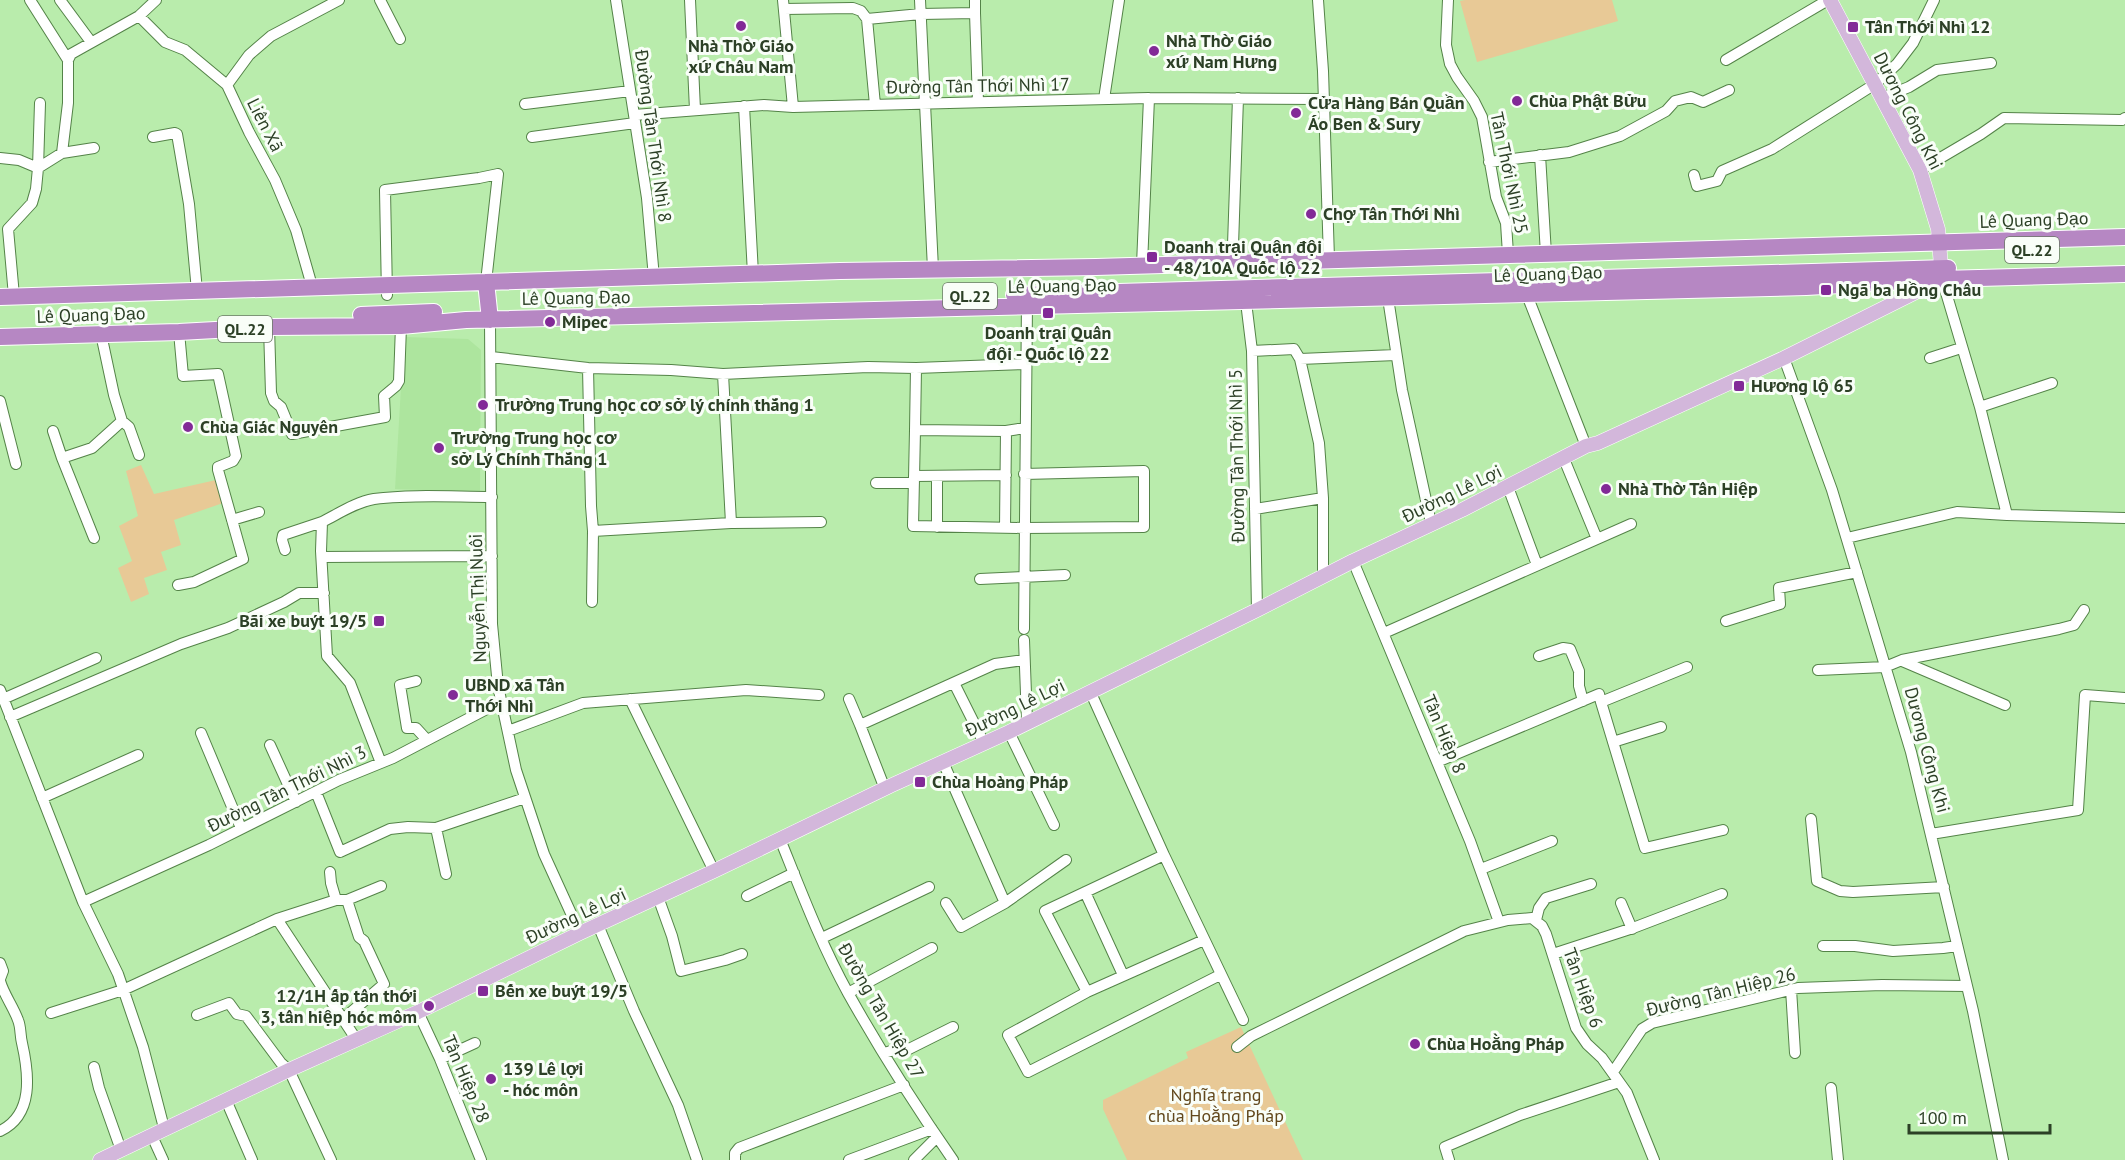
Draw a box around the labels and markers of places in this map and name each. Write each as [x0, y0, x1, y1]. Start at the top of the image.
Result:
place label: Tân Thới Nhì 12 [1865, 15, 1990, 38]
marker: Nhà Thờ Giáo xứ Châu Nam [734, 19, 748, 33]
marker: Tân Thới Nhì 12 [1846, 20, 1860, 34]
place label: Nhà Thờ Giáo xứ Nam Hưng [1166, 29, 1277, 73]
place label: Nhà Thờ Giáo xứ Châu Nam [688, 34, 794, 78]
marker: Nhà Thờ Giáo xứ Nam Hưng [1147, 44, 1161, 58]
place label: Chùa Phật Bửu [1529, 89, 1646, 112]
place label: Cửa Hàng Bán Quần Áo Ben & Sury [1308, 91, 1465, 135]
marker: Chùa Phật Bửu [1510, 94, 1524, 108]
marker: Cửa Hàng Bán Quần Áo Ben & Sury [1289, 106, 1303, 120]
place label: Chợ Tân Thới Nhì [1323, 202, 1460, 225]
marker: Chợ Tân Thới Nhì [1304, 207, 1318, 221]
place label: Doanh trại Quận đội - 48/10A Quốc lộ 22 [1164, 235, 1322, 279]
marker: Doanh trại Quận đội - 48/10A Quốc lộ 22 [1145, 250, 1159, 264]
place label: Ngã ba Hồng Châu [1838, 278, 1981, 301]
marker: Ngã ba Hồng Châu [1819, 283, 1833, 297]
marker: Doanh trại Quân đội - Quốc lộ 22 [1041, 306, 1055, 320]
place label: Mipec [562, 310, 608, 333]
marker: Mipec [543, 315, 557, 329]
place label: Doanh trại Quân đội - Quốc lộ 22 [985, 321, 1111, 365]
place label: Hương lộ 65 [1751, 374, 1854, 397]
marker: Hương lộ 65 [1732, 379, 1746, 393]
place label: Trường Trung học cơ sở lý chính thắng 1 [495, 393, 814, 416]
marker: Trường Trung học cơ sở lý chính thắng 1 [476, 398, 490, 412]
place label: Chùa Giác Nguyên [200, 415, 338, 438]
marker: Chùa Giác Nguyên [181, 420, 195, 434]
place label: Trường Trung học cơ sở Lý Chính Thắng 1 [451, 426, 617, 470]
marker: Trường Trung học cơ sở Lý Chính Thắng 1 [432, 441, 446, 455]
place label: Nhà Thờ Tân Hiệp [1618, 477, 1758, 500]
marker: Nhà Thờ Tân Hiệp [1599, 482, 1613, 496]
place label: Bãi xe buýt 19/5 [239, 609, 367, 632]
marker: Bãi xe buýt 19/5 [372, 614, 386, 628]
place label: UBND xã Tân Thới Nhì [465, 673, 564, 717]
marker: UBND xã Tân Thới Nhì [446, 688, 460, 702]
place label: Chùa Hoàng Pháp [932, 770, 1068, 793]
marker: Chùa Hoàng Pháp [913, 775, 927, 789]
place label: Bến xe buýt 19/5 [495, 979, 628, 1002]
place label: 12/1H ấp tân thới 3, tân hiệp hóc môm [260, 984, 417, 1028]
marker: Bến xe buýt 19/5 [476, 984, 490, 998]
marker: 12/1H ấp tân thới 3, tân hiệp hóc môm [422, 999, 436, 1013]
place label: Chùa Hoằng Pháp [1427, 1032, 1564, 1055]
marker: Chùa Hoằng Pháp [1408, 1037, 1422, 1051]
place label: 139 Lê lợi - hóc môn [503, 1057, 583, 1101]
marker: 139 Lê lợi - hóc môn [484, 1072, 498, 1086]

